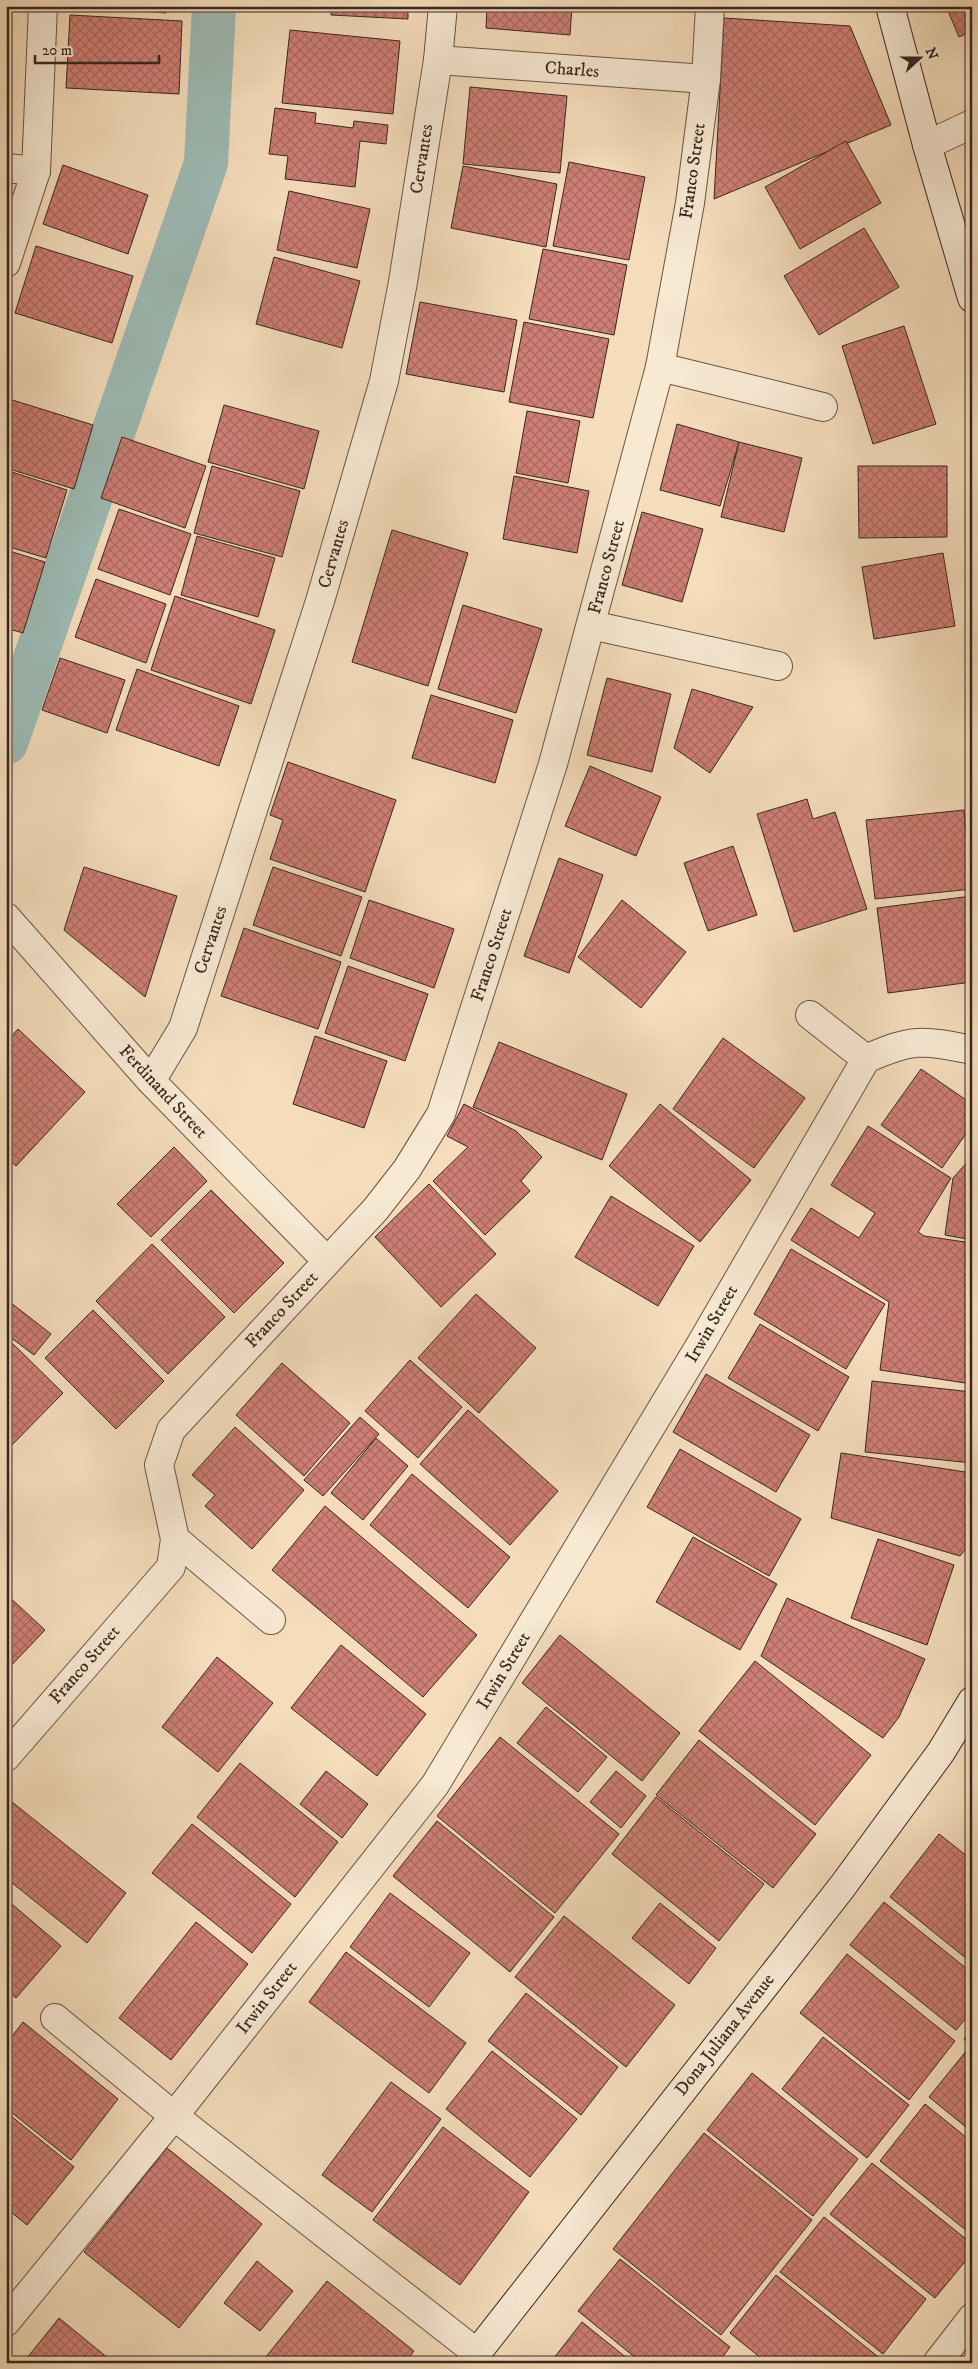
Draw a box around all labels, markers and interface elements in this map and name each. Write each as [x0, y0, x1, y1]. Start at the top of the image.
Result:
scale bar [35, 32, 159, 64]
north arrow [896, 32, 946, 82]
text: 20 m [42, 41, 72, 60]
text: N [921, 45, 942, 63]
street label: Charles [544, 57, 600, 83]
street label: Franco Street [675, 121, 711, 220]
street label: Cervantes [406, 122, 438, 196]
street label: Cervantes [314, 517, 354, 591]
street label: Franco Street [584, 517, 630, 617]
street label: Cervantes [190, 903, 232, 977]
street label: Franco Street [467, 905, 517, 1004]
street label: Ferdinand Street [114, 1041, 212, 1144]
street label: Franco Street [241, 1267, 323, 1353]
street label: Irwin Street [681, 1281, 743, 1367]
street label: Franco Street [45, 1621, 125, 1709]
street label: Irwin Street [472, 1628, 536, 1714]
street label: Irwin Street [232, 1957, 302, 2039]
street label: Dona Juliana Avenue [670, 1969, 780, 2101]

